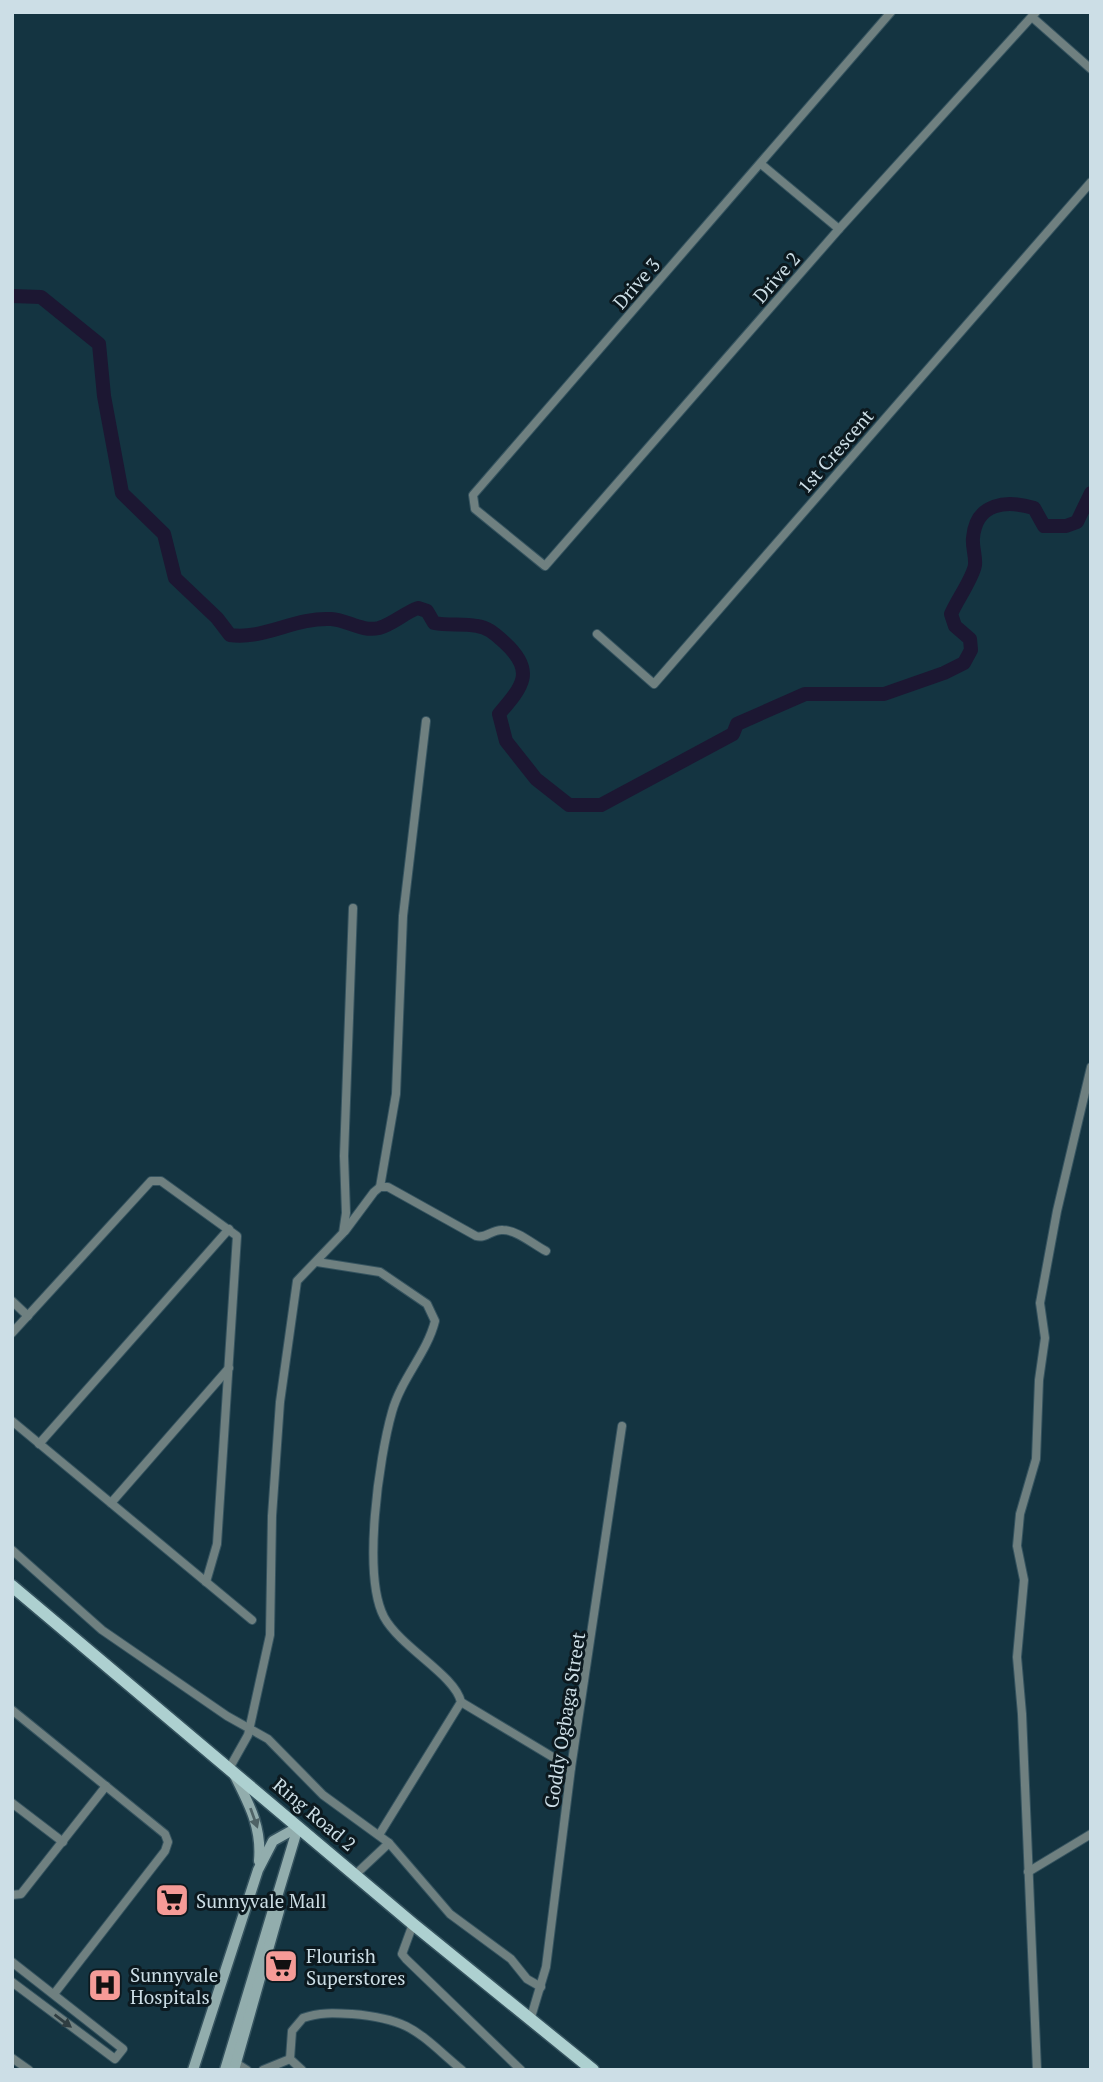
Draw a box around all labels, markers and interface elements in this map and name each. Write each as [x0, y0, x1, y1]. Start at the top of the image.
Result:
street label: Drive 2 [747, 246, 805, 308]
street label: Drive 3 [607, 252, 665, 314]
street label: 1st Crescent [792, 404, 878, 498]
street label: Goddy Ogbaga Street [538, 1630, 590, 1810]
street label: Ring Road 2 [268, 1772, 362, 1856]
one-way arrow [249, 1807, 260, 1828]
supermarket icon: Sunnyvale Mall [153, 1881, 191, 1919]
place label: Sunnyvale Mall [196, 1888, 326, 1913]
place label: Flourish Superstores [306, 1943, 406, 1990]
supermarket icon: Flourish Superstores [262, 1947, 300, 1985]
place label: Sunnyvale Hospitals [130, 1962, 218, 2009]
hospital icon: Sunnyvale Hospitals [86, 1966, 124, 2004]
one-way arrow [54, 2013, 72, 2028]

